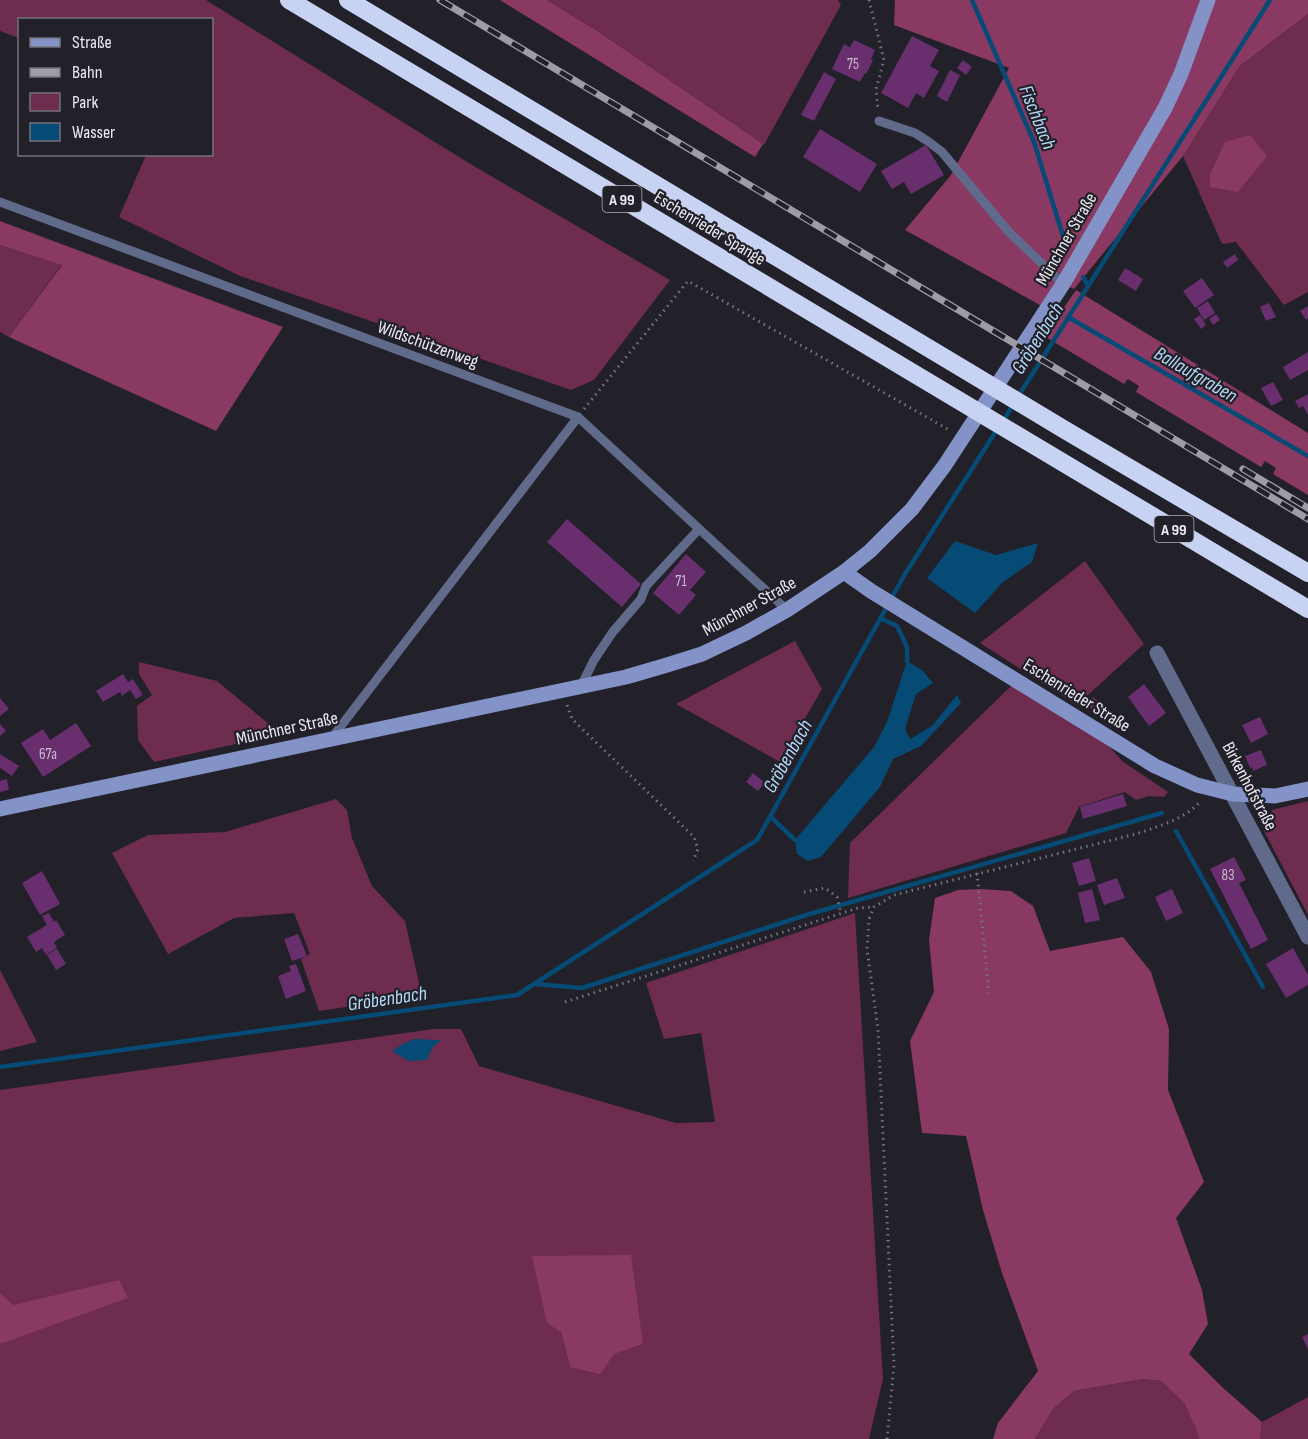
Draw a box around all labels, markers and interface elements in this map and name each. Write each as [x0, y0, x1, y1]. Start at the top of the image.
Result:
legend [18, 18, 213, 156]
text: Straße [72, 32, 112, 53]
house number: 75 [847, 55, 859, 74]
text: Bahn [72, 62, 102, 83]
water label: Fischbach [1013, 82, 1061, 153]
text: Park [72, 92, 98, 113]
text: Wasser [72, 122, 115, 143]
road number: A 99 [602, 186, 642, 212]
street label: Eschenrieder Spange [650, 187, 769, 270]
street label: Münchner Straße [1031, 189, 1101, 289]
water label: Gröbenbach [1006, 298, 1069, 379]
street label: Wildschützenweg [374, 316, 481, 372]
water label: Ballaufgraben [1150, 342, 1241, 408]
road number: A 99 [1154, 516, 1194, 542]
house number: 71 [675, 572, 687, 591]
street label: Münchner Straße [699, 572, 800, 641]
street label: Eschenrieder Straße [1019, 654, 1134, 737]
street label: Münchner Straße [234, 707, 340, 750]
water label: Gröbenbach [758, 716, 818, 797]
street label: Birkenhofstraße [1218, 739, 1282, 834]
house number: 67a [39, 745, 57, 764]
house number: 83 [1222, 866, 1234, 885]
water label: Gröbenbach [346, 982, 428, 1016]

